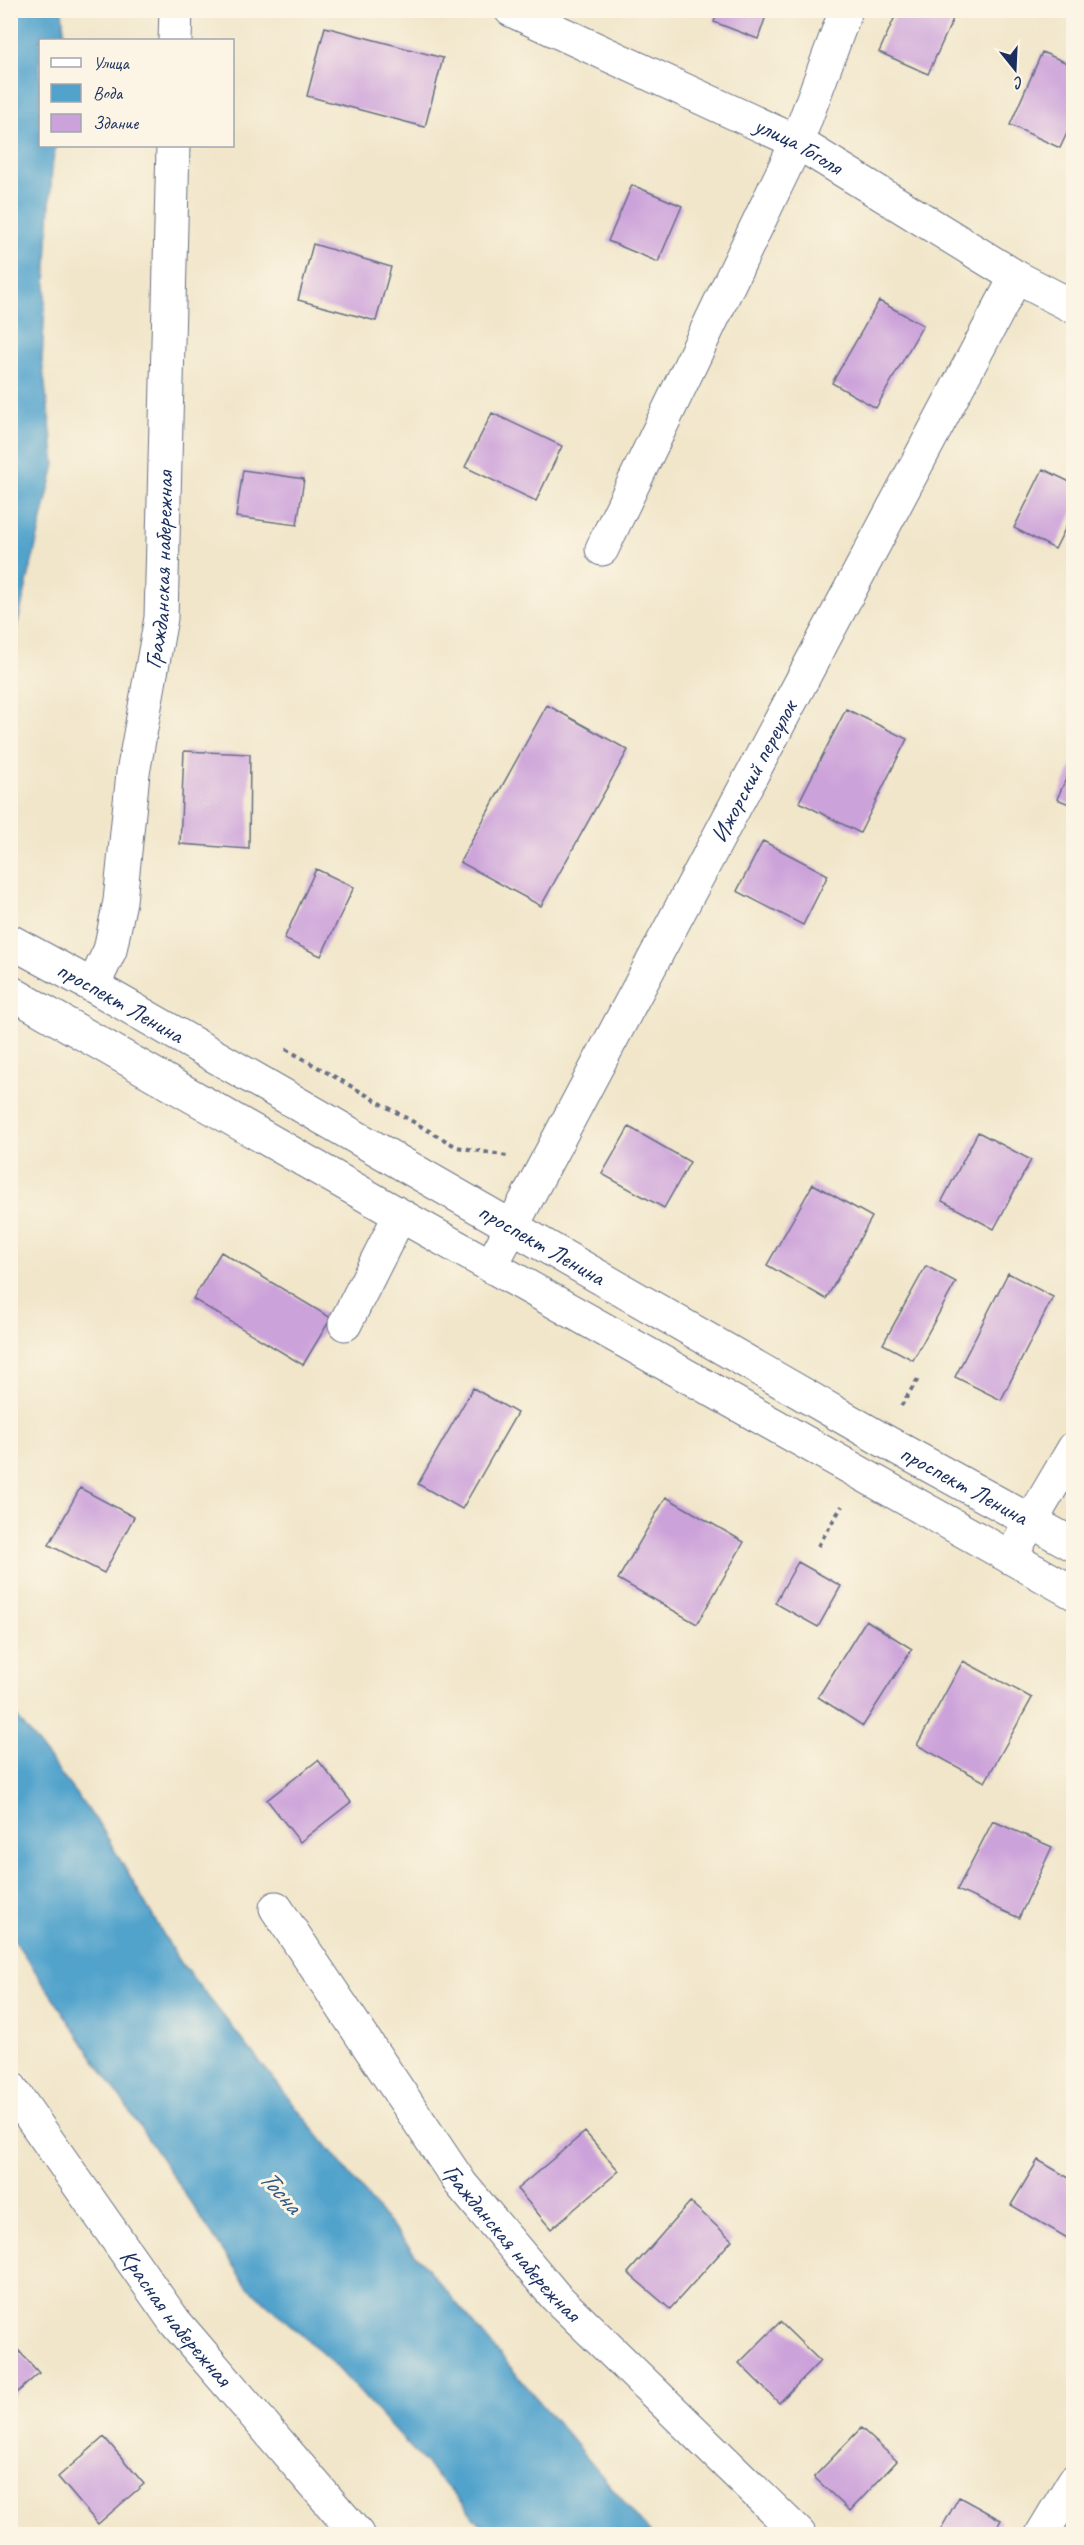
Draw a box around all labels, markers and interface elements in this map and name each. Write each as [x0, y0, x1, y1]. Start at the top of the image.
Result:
legend [39, 39, 234, 147]
north arrow [985, 39, 1045, 99]
text: Улица [93, 52, 130, 74]
text: С [1010, 72, 1026, 94]
text: Вода [93, 82, 124, 104]
street label: улица Гоголя [748, 109, 850, 182]
text: Здание [93, 112, 139, 134]
street label: Гражданская набережная [137, 469, 180, 671]
street label: Ижорский переулок [704, 693, 805, 848]
street label: проспект Ленина [52, 954, 190, 1051]
street label: проспект Ленина [473, 1196, 612, 1293]
street label: проспект Ленина [895, 1437, 1034, 1532]
street label: Гражданская набережная [437, 2158, 589, 2329]
water label: Тосна [252, 2162, 311, 2222]
street label: Красная набережная [113, 2243, 239, 2393]

